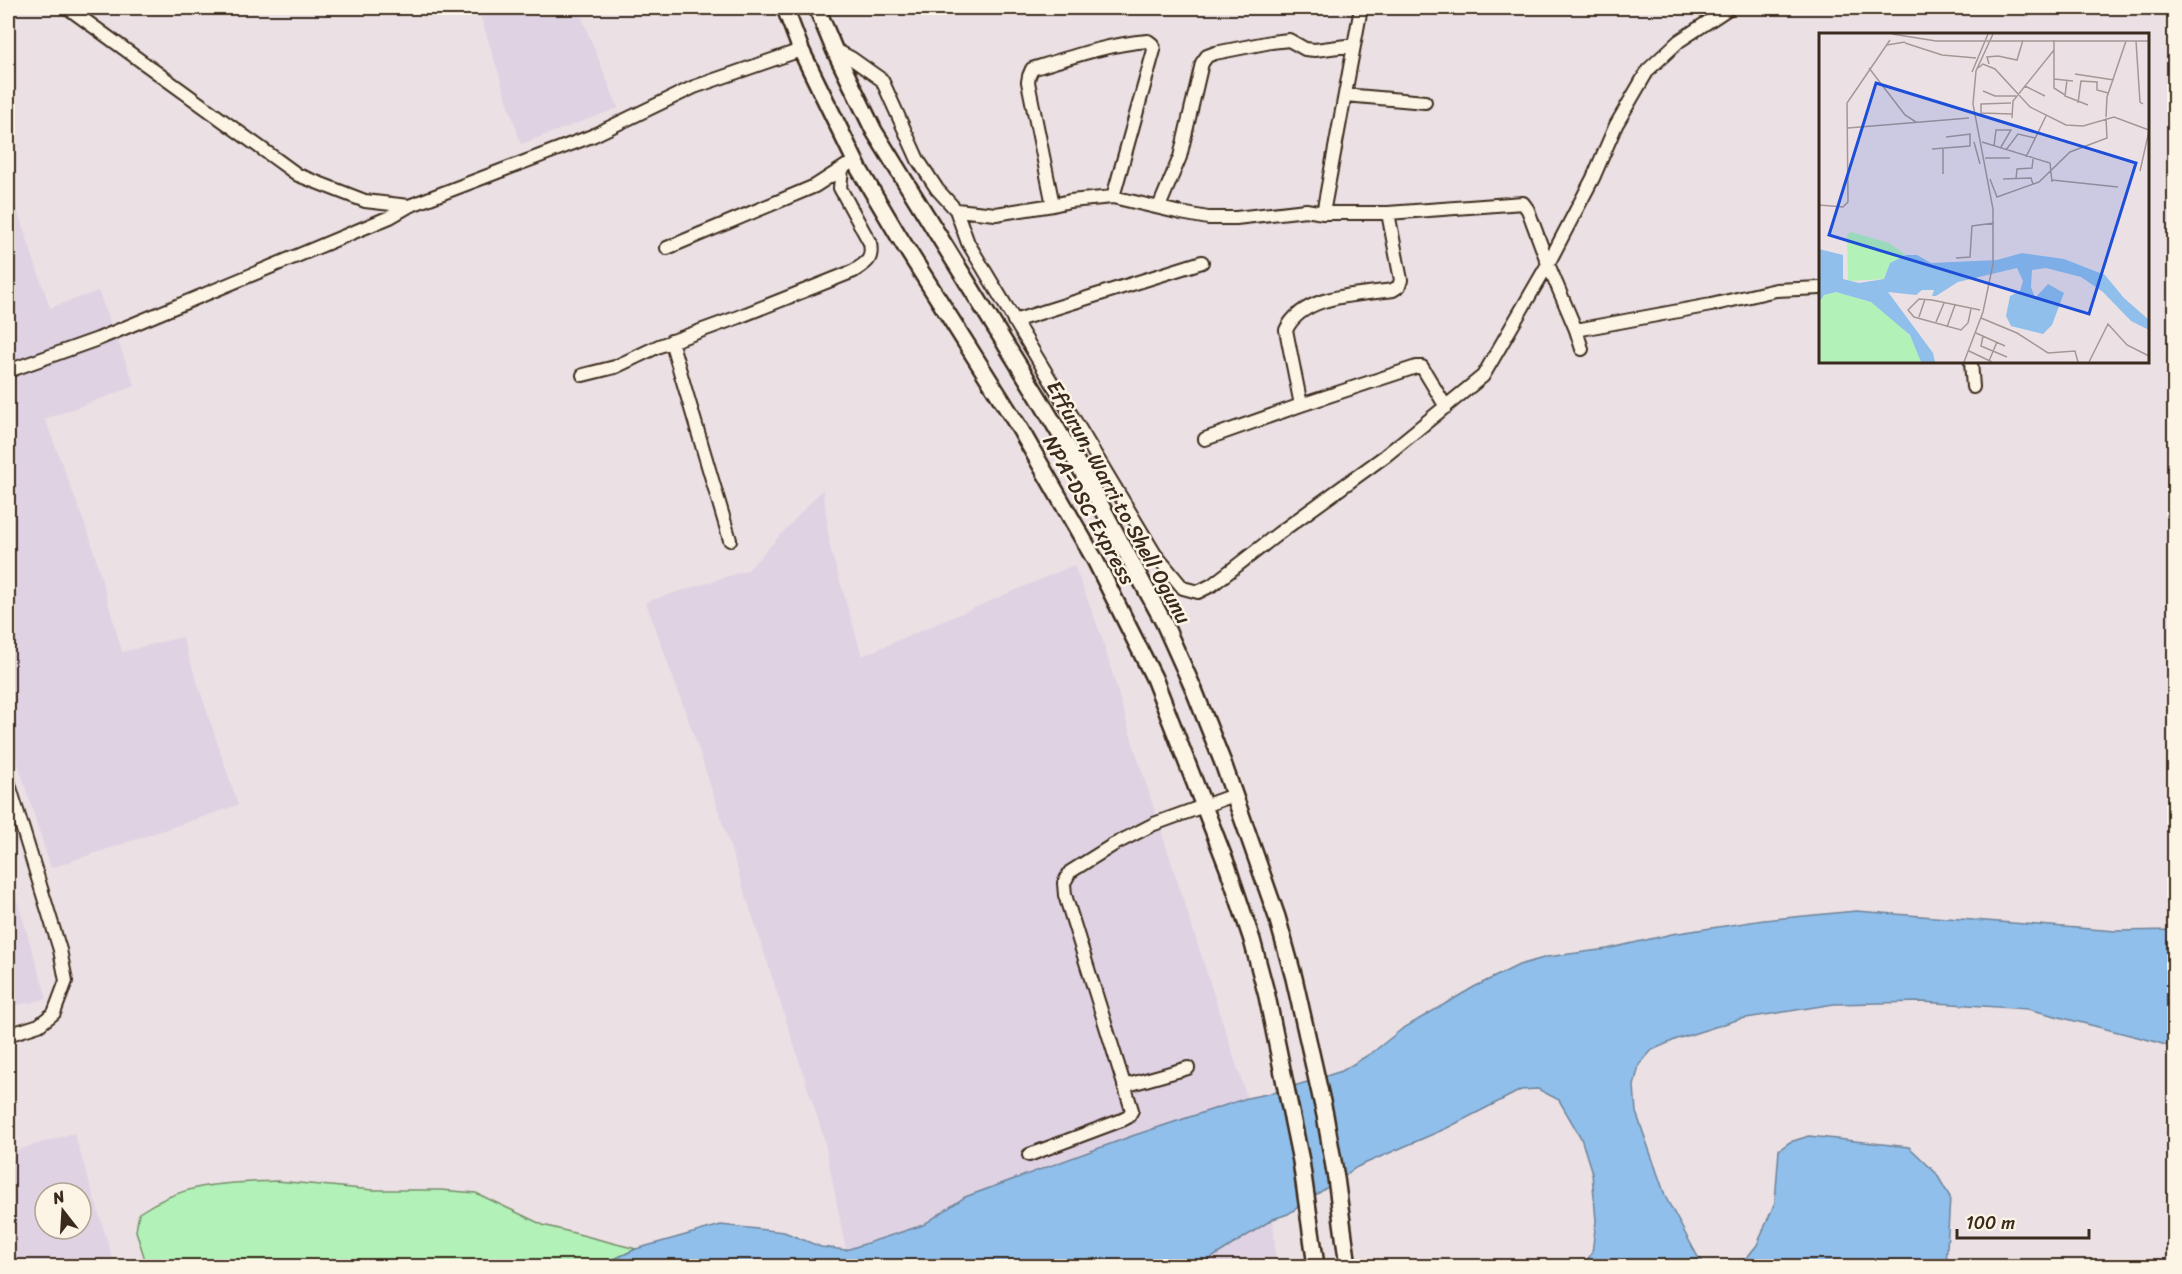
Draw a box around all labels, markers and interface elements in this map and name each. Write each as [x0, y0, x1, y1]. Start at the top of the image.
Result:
inset map [1819, 33, 2149, 363]
street label: Effurun, Warri to Shell Ogunu [1036, 373, 1202, 632]
street label: NPA-DSC Express [1032, 428, 1146, 592]
north arrow [33, 1181, 93, 1241]
text: N [48, 1181, 69, 1213]
scale bar [1957, 1202, 2089, 1240]
text: 100 m [1966, 1207, 2015, 1239]

